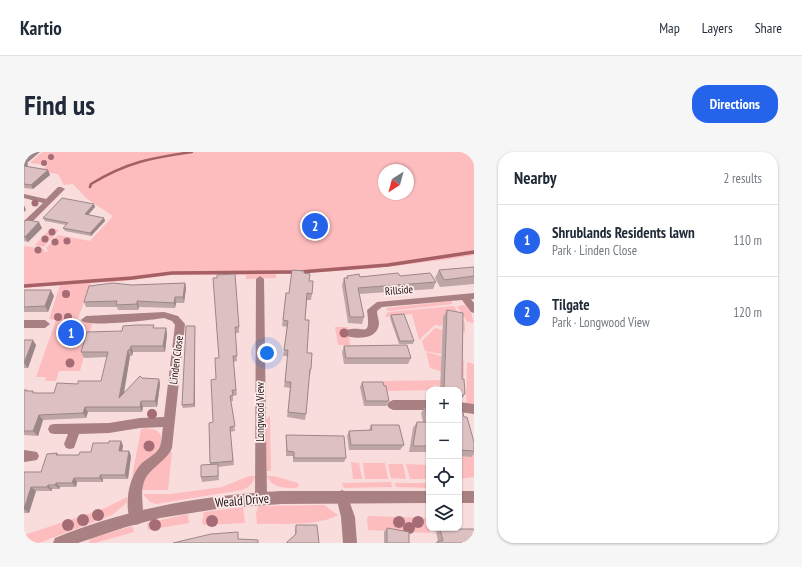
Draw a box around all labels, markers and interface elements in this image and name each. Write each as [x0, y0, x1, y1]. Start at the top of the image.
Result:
text: Kartio [20, 16, 62, 40]
text: Map [659, 19, 680, 37]
text: Layers [702, 19, 733, 37]
text: Share [755, 19, 782, 37]
button: Directions [692, 85, 778, 123]
text: Find us [24, 86, 95, 123]
north arrow [378, 164, 414, 200]
text: Nearby [514, 167, 557, 189]
text: 2 results [723, 170, 762, 187]
pin: 2 [302, 211, 328, 241]
text: Shrublands Residents lawn [552, 223, 695, 242]
text: 1 [524, 232, 530, 249]
text: 110 m [733, 232, 762, 249]
text: Park · Linden Close [552, 242, 637, 259]
street label: Rillside [384, 282, 414, 298]
text: Tilgate [552, 295, 590, 314]
text: 2 [524, 304, 530, 321]
text: 120 m [733, 304, 762, 321]
text: Park · Longwood View [552, 314, 650, 331]
pin: 1 [58, 318, 84, 348]
street label: Linden Close [166, 334, 186, 385]
your location [257, 343, 277, 363]
street label: Longwood View [253, 382, 267, 442]
map controls [426, 387, 462, 531]
button: + [426, 387, 462, 423]
button: − [426, 423, 462, 459]
button: locate [426, 459, 462, 495]
street label: Weald Drive [214, 490, 270, 511]
button: layers [426, 495, 462, 531]

